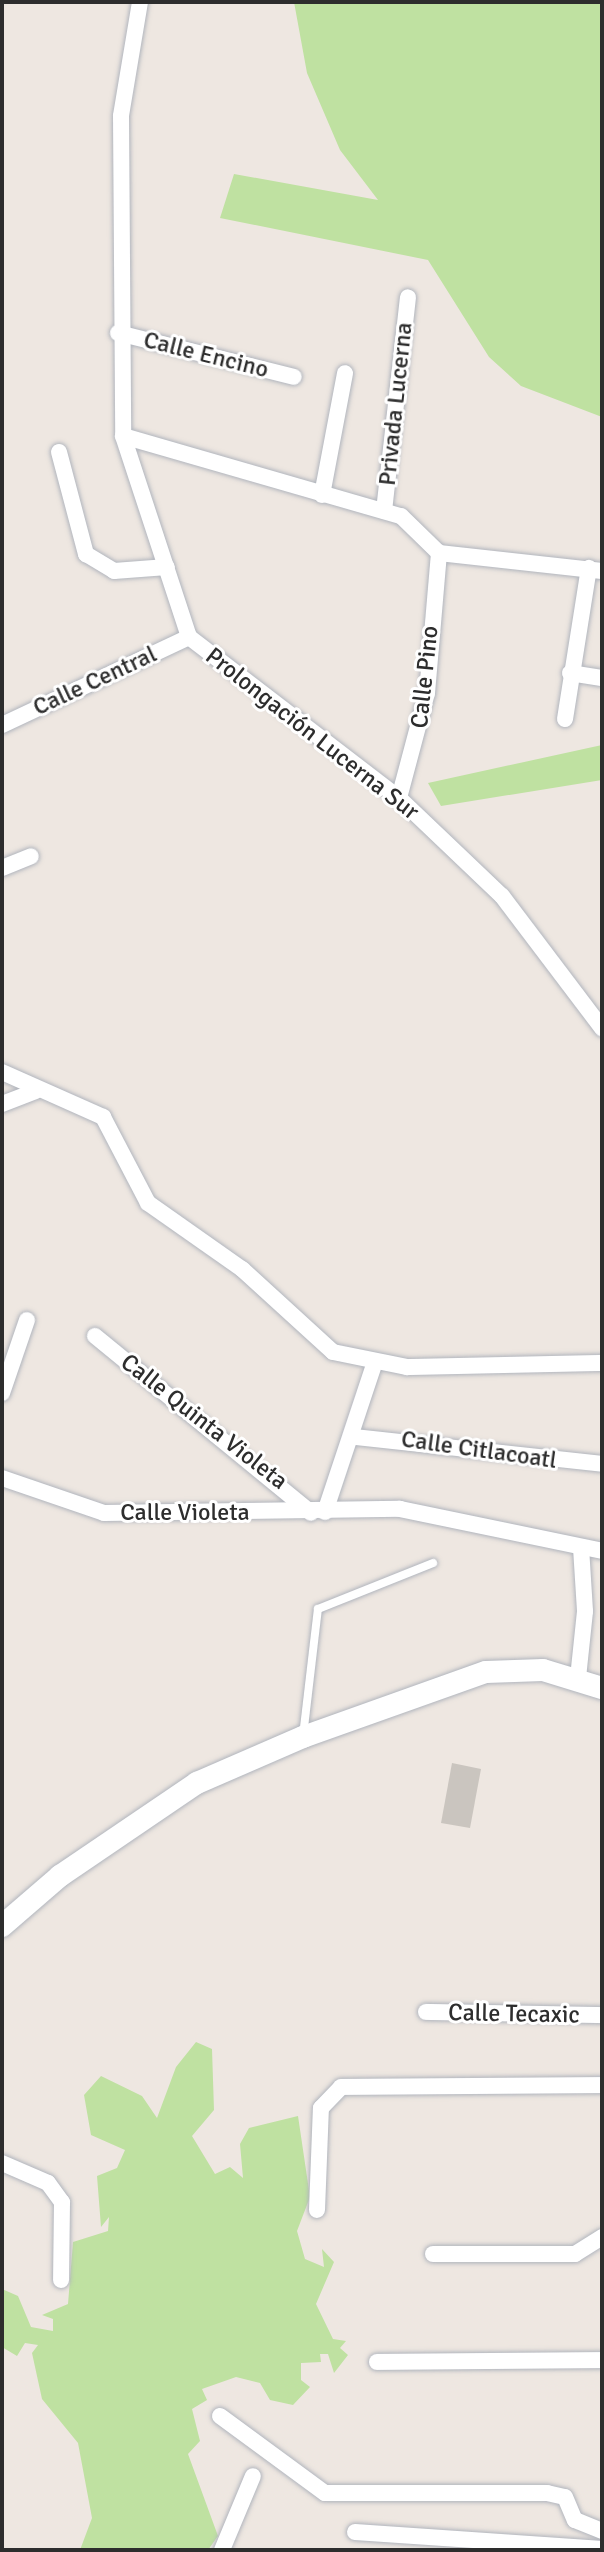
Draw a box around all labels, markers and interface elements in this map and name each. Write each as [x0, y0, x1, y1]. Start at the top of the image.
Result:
street label: Privada Lucerna [373, 321, 419, 487]
street label: Calle Encino [141, 326, 271, 384]
street label: Calle Pino [405, 624, 445, 730]
street label: Calle Central [29, 640, 161, 722]
street label: Prolongación Lucerna Sur [200, 642, 424, 826]
street label: Calle Quinta Violeta [115, 1348, 293, 1496]
street label: Calle Citlacoatl [399, 1425, 559, 1475]
street label: Calle Violeta [120, 1499, 250, 1527]
street label: Calle Tecaxic [448, 1998, 580, 2030]

